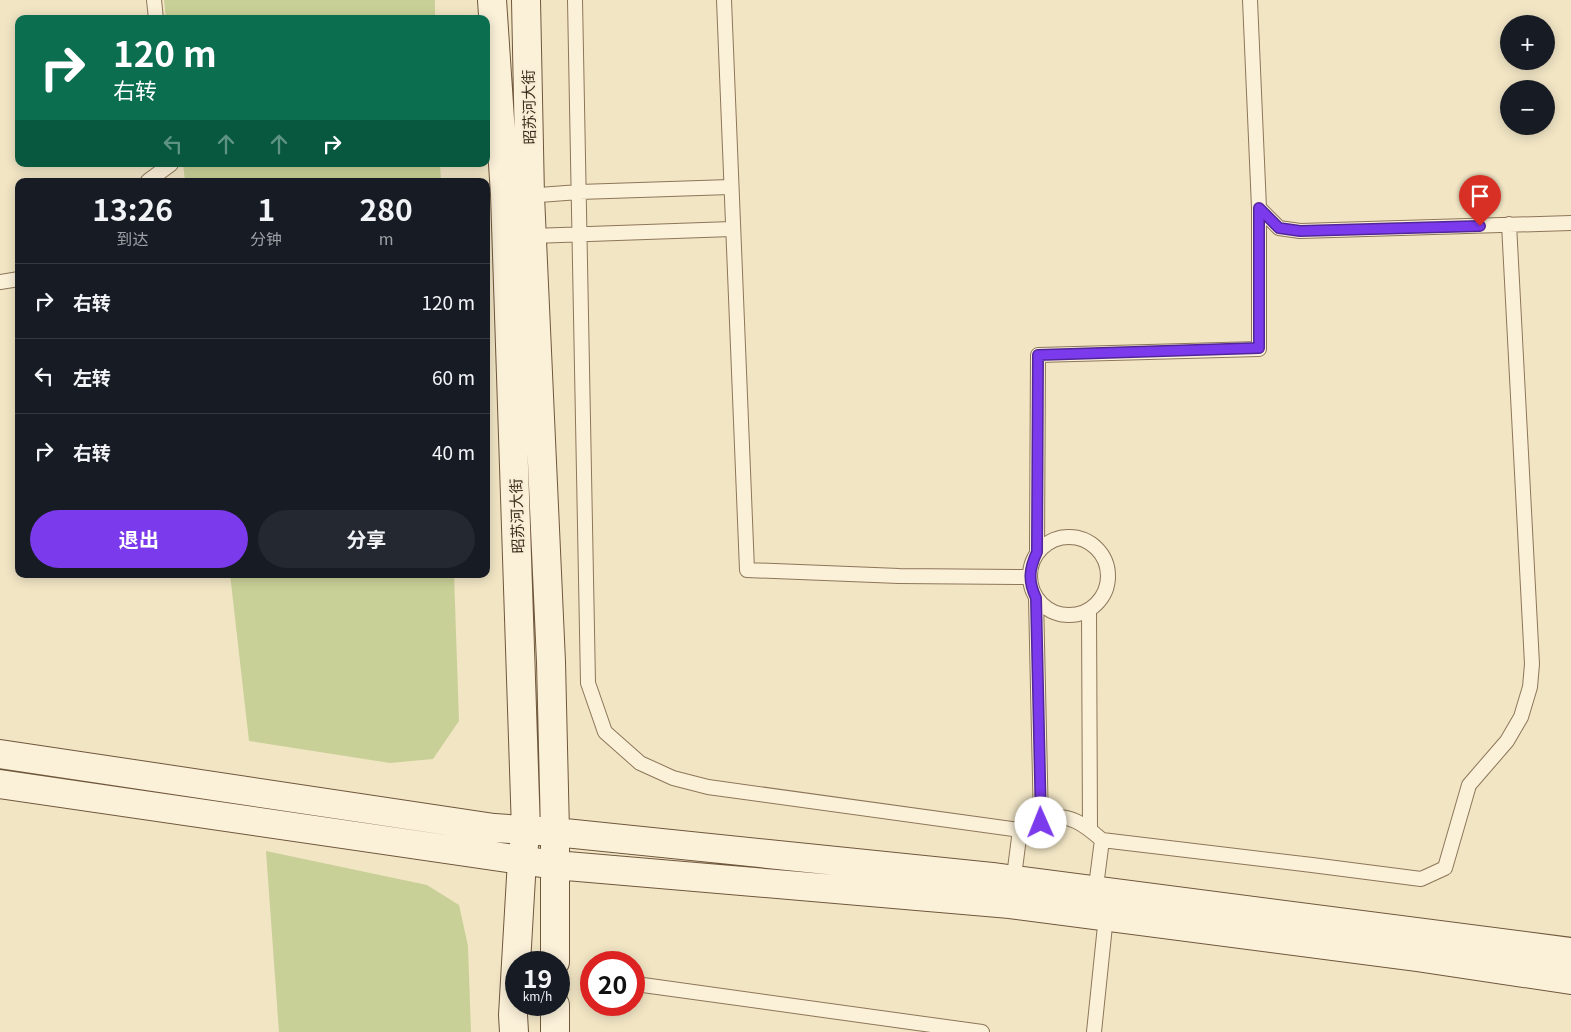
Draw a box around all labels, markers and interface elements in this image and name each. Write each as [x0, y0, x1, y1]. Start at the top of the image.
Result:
map controls [1500, 15, 1555, 135]
button: + [1500, 15, 1555, 70]
text: 120 m [113, 26, 217, 77]
icon: right [30, 35, 95, 100]
street label: 昭苏河大街 [517, 69, 539, 145]
text: 右转 [113, 73, 157, 105]
button: − [1500, 80, 1555, 135]
icon: left [159, 130, 187, 158]
icon: ahead [212, 130, 240, 158]
icon: ahead [265, 130, 293, 158]
icon: right [318, 130, 346, 158]
pin [1459, 175, 1501, 226]
icon: arrive [1466, 182, 1494, 210]
text: 13:26 [92, 186, 173, 230]
text: 1 [257, 186, 275, 230]
text: 280 [360, 186, 413, 230]
text: 到达 [117, 226, 149, 250]
text: 分钟 [250, 226, 282, 250]
text: m [379, 226, 394, 250]
icon: right [30, 287, 58, 315]
text: 右转 [73, 288, 111, 315]
text: 120 m [422, 288, 475, 315]
icon: left [30, 362, 58, 390]
text: 左转 [73, 363, 111, 390]
text: 60 m [432, 363, 475, 390]
icon: right [30, 437, 58, 465]
text: 右转 [73, 438, 111, 465]
text: 40 m [432, 438, 475, 465]
street label: 昭苏河大街 [504, 478, 528, 554]
button: 退出 [30, 510, 248, 568]
button: 分享 [258, 510, 475, 568]
position arrow [1014, 796, 1066, 848]
speed limit sign: 20 [580, 951, 645, 1016]
text: 19 [523, 959, 552, 995]
text: km/h [523, 987, 552, 1004]

